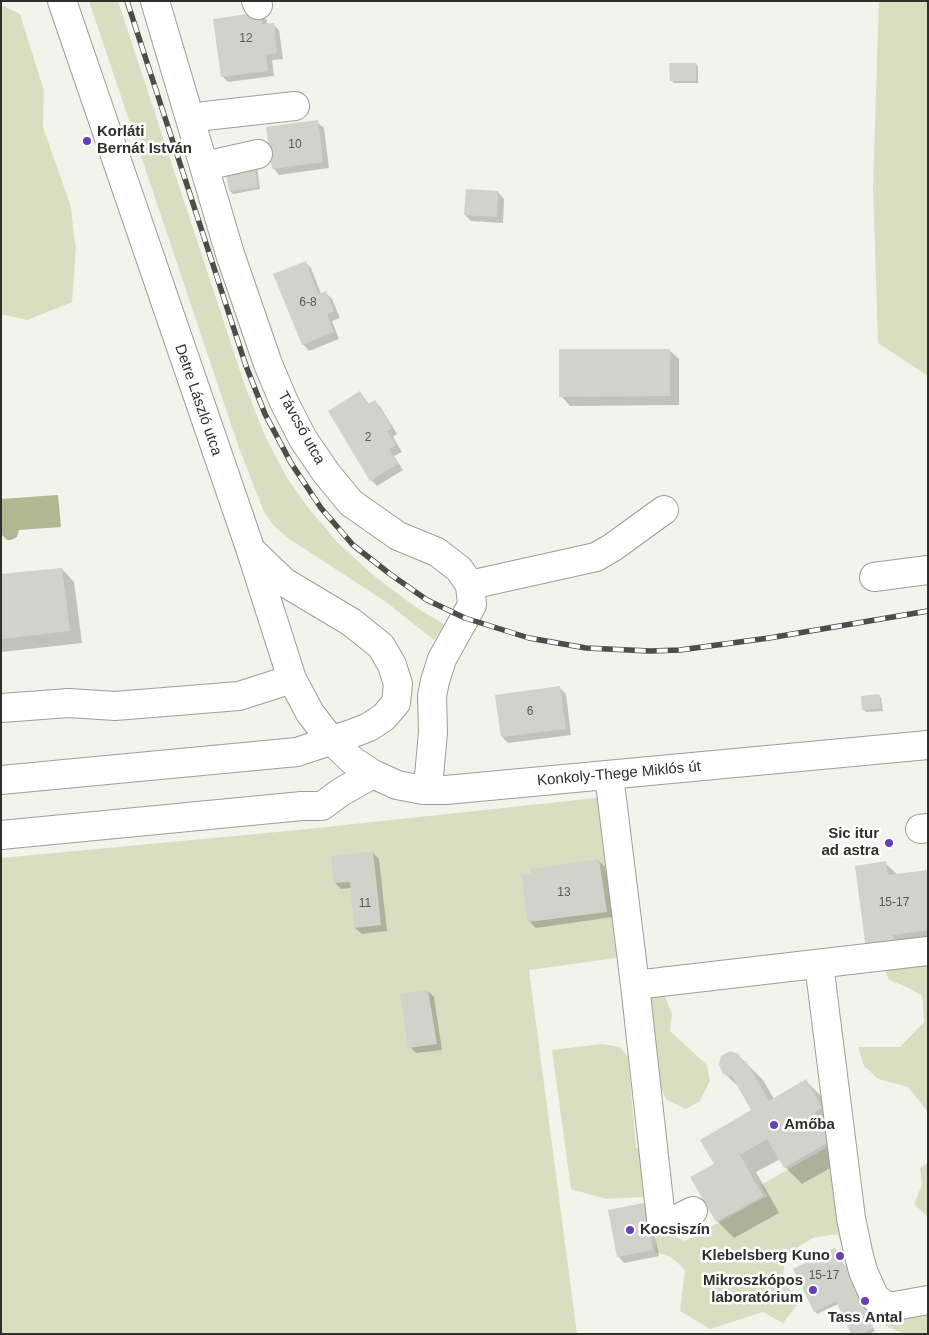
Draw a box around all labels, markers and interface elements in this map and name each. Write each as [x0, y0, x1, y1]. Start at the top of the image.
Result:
house number: 12 [239, 32, 253, 46]
place label: Korláti Bernát István [97, 123, 192, 158]
marker: Korláti Bernát István [81, 135, 93, 147]
house number: 10 [288, 138, 302, 152]
house number: 6-8 [299, 296, 317, 310]
street label: Detre László utca [170, 342, 226, 458]
street label: Távcső utca [274, 388, 328, 468]
house number: 2 [365, 431, 371, 445]
house number: 6 [527, 705, 533, 719]
street label: Konkoly-Thege Miklós út [536, 758, 702, 790]
place label: Sic itur ad astra [821, 825, 879, 860]
marker: Sic itur ad astra [883, 837, 895, 849]
house number: 13 [557, 886, 571, 900]
house number: 15-17 [879, 896, 909, 910]
house number: 11 [359, 897, 371, 911]
place label: Amőba [784, 1116, 835, 1134]
marker: Amőba [768, 1119, 780, 1131]
place label: Kocsiszín [640, 1221, 710, 1239]
marker: Kocsiszín [624, 1224, 636, 1236]
place label: Klebelsberg Kuno [702, 1247, 830, 1265]
marker: Klebelsberg Kuno [834, 1250, 846, 1262]
house number: 15-17 [809, 1269, 839, 1283]
place label: Mikroszkópos laboratórium [703, 1272, 803, 1307]
marker: Mikroszkópos laboratórium [807, 1284, 819, 1296]
marker: Tass Antal [859, 1295, 871, 1307]
place label: Tass Antal [828, 1309, 902, 1327]

